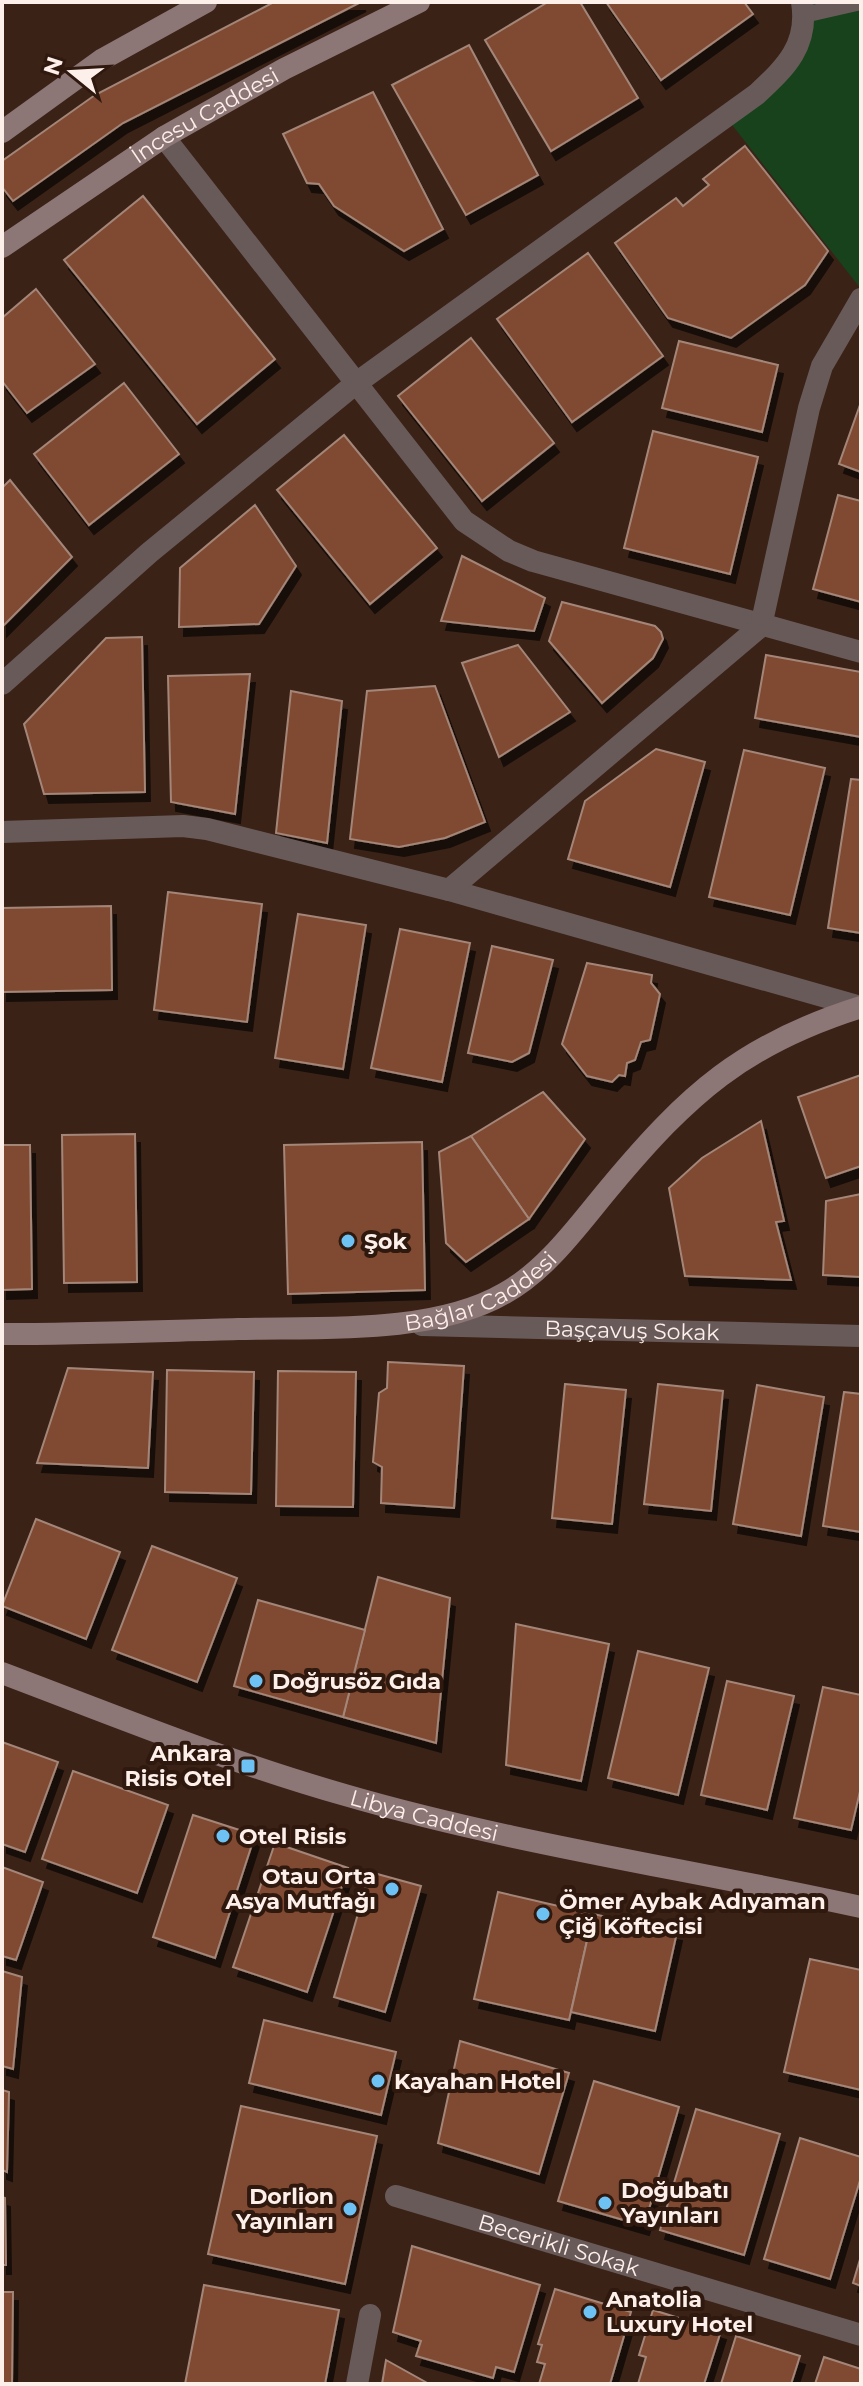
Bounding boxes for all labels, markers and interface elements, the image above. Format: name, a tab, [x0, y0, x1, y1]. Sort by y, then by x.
north arrow	[32, 32, 112, 112]
text: N	[38, 53, 69, 79]
street label: İncesu Caddesi	[126, 61, 283, 169]
place label: Şok	[364, 1228, 407, 1255]
marker: Şok	[339, 1232, 357, 1250]
street label: Bağlar Caddesi	[403, 1246, 562, 1336]
street label: Başçavuş Sokak	[544, 1315, 721, 1346]
place label: Doğrusöz Gıda	[272, 1668, 441, 1695]
marker: Doğrusöz Gıda	[247, 1672, 265, 1690]
place label: Ankara Risis Otel	[125, 1740, 232, 1792]
marker: Ankara Risis Otel	[239, 1757, 257, 1775]
street label: Libya Caddesi	[347, 1784, 501, 1847]
place label: Otel Risis	[239, 1823, 347, 1850]
marker: Otel Risis	[214, 1827, 232, 1845]
place label: Otau Orta Asya Mutfağı	[224, 1863, 376, 1915]
marker: Otau Orta Asya Mutfağı	[383, 1880, 401, 1898]
place label: Ömer Aybak Adıyaman Çiğ Köftecisi	[559, 1888, 826, 1940]
marker: Ömer Aybak Adıyaman Çiğ Köftecisi	[534, 1905, 552, 1923]
place label: Kayahan Hotel	[394, 2068, 562, 2095]
marker: Kayahan Hotel	[369, 2072, 387, 2090]
place label: Doğubatı Yayınları	[620, 2177, 729, 2229]
place label: Dorlion Yayınları	[235, 2183, 334, 2235]
marker: Doğubatı Yayınları	[596, 2194, 614, 2212]
marker: Dorlion Yayınları	[341, 2200, 359, 2218]
street label: Becerikli Sokak	[475, 2208, 644, 2282]
place label: Anatolia Luxury Hotel	[605, 2286, 753, 2338]
marker: Anatolia Luxury Hotel	[581, 2303, 599, 2321]

